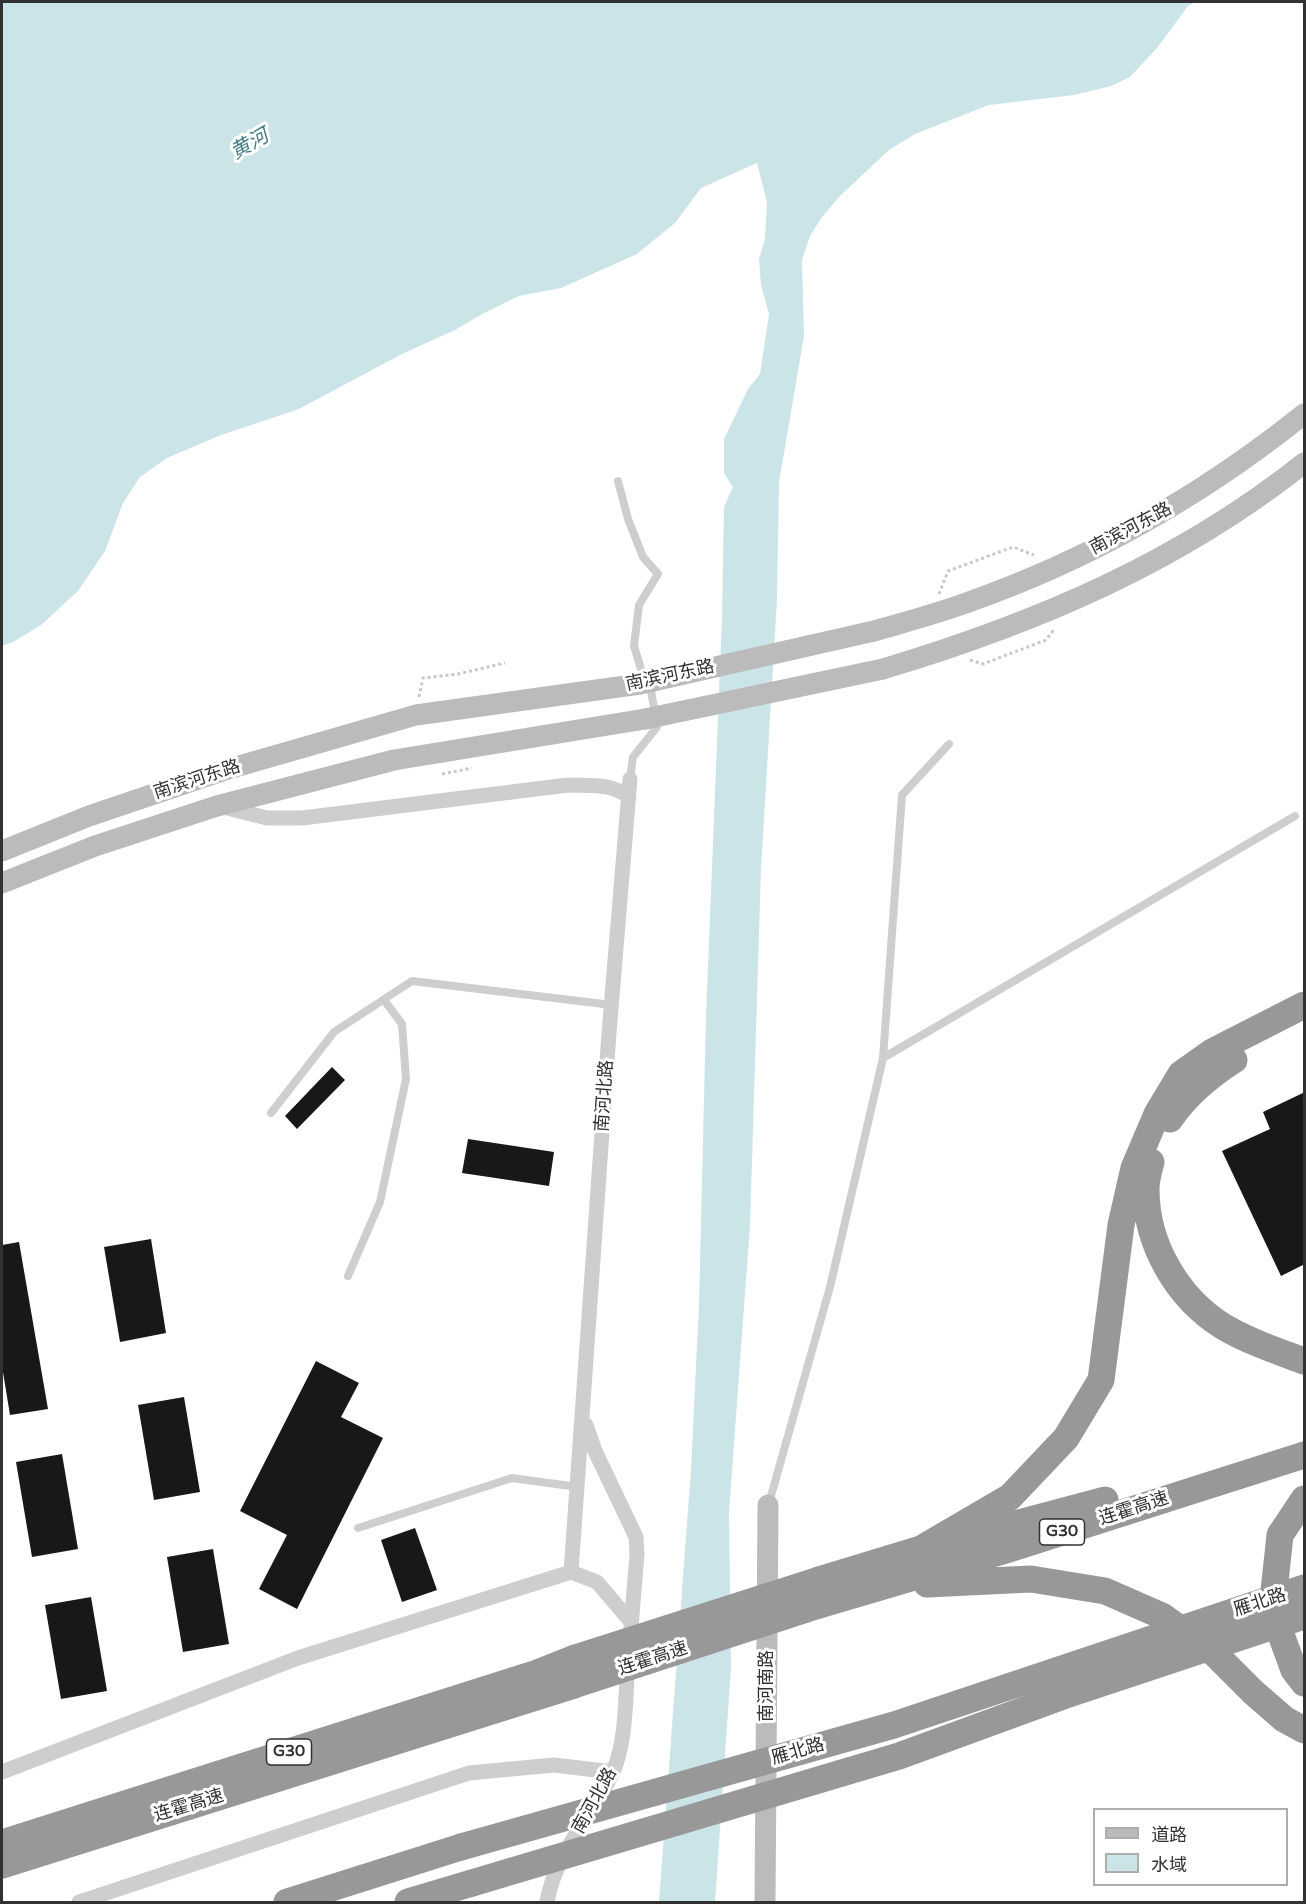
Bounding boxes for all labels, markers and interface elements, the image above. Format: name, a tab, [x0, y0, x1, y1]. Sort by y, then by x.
water label: 黄河	[227, 125, 273, 165]
street label: 南滨河东路	[1086, 498, 1176, 560]
street label: 南滨河东路	[624, 656, 716, 696]
street label: 南滨河东路	[151, 756, 243, 804]
street label: 南河北路	[592, 1059, 618, 1133]
street label: 连霍高速	[1096, 1488, 1172, 1530]
road number: G30	[1040, 1519, 1084, 1545]
street label: 雁北路	[1231, 1584, 1289, 1622]
street label: 连霍高速	[615, 1638, 691, 1680]
street label: 南河南路	[756, 1650, 778, 1722]
street label: 雁北路	[769, 1734, 827, 1770]
road number: G30	[266, 1739, 312, 1765]
street label: 南河北路	[568, 1764, 622, 1838]
street label: 连霍高速	[151, 1785, 227, 1827]
legend	[1093, 1808, 1288, 1886]
text: 道路	[1151, 1824, 1187, 1846]
text: 水域	[1151, 1854, 1187, 1876]

